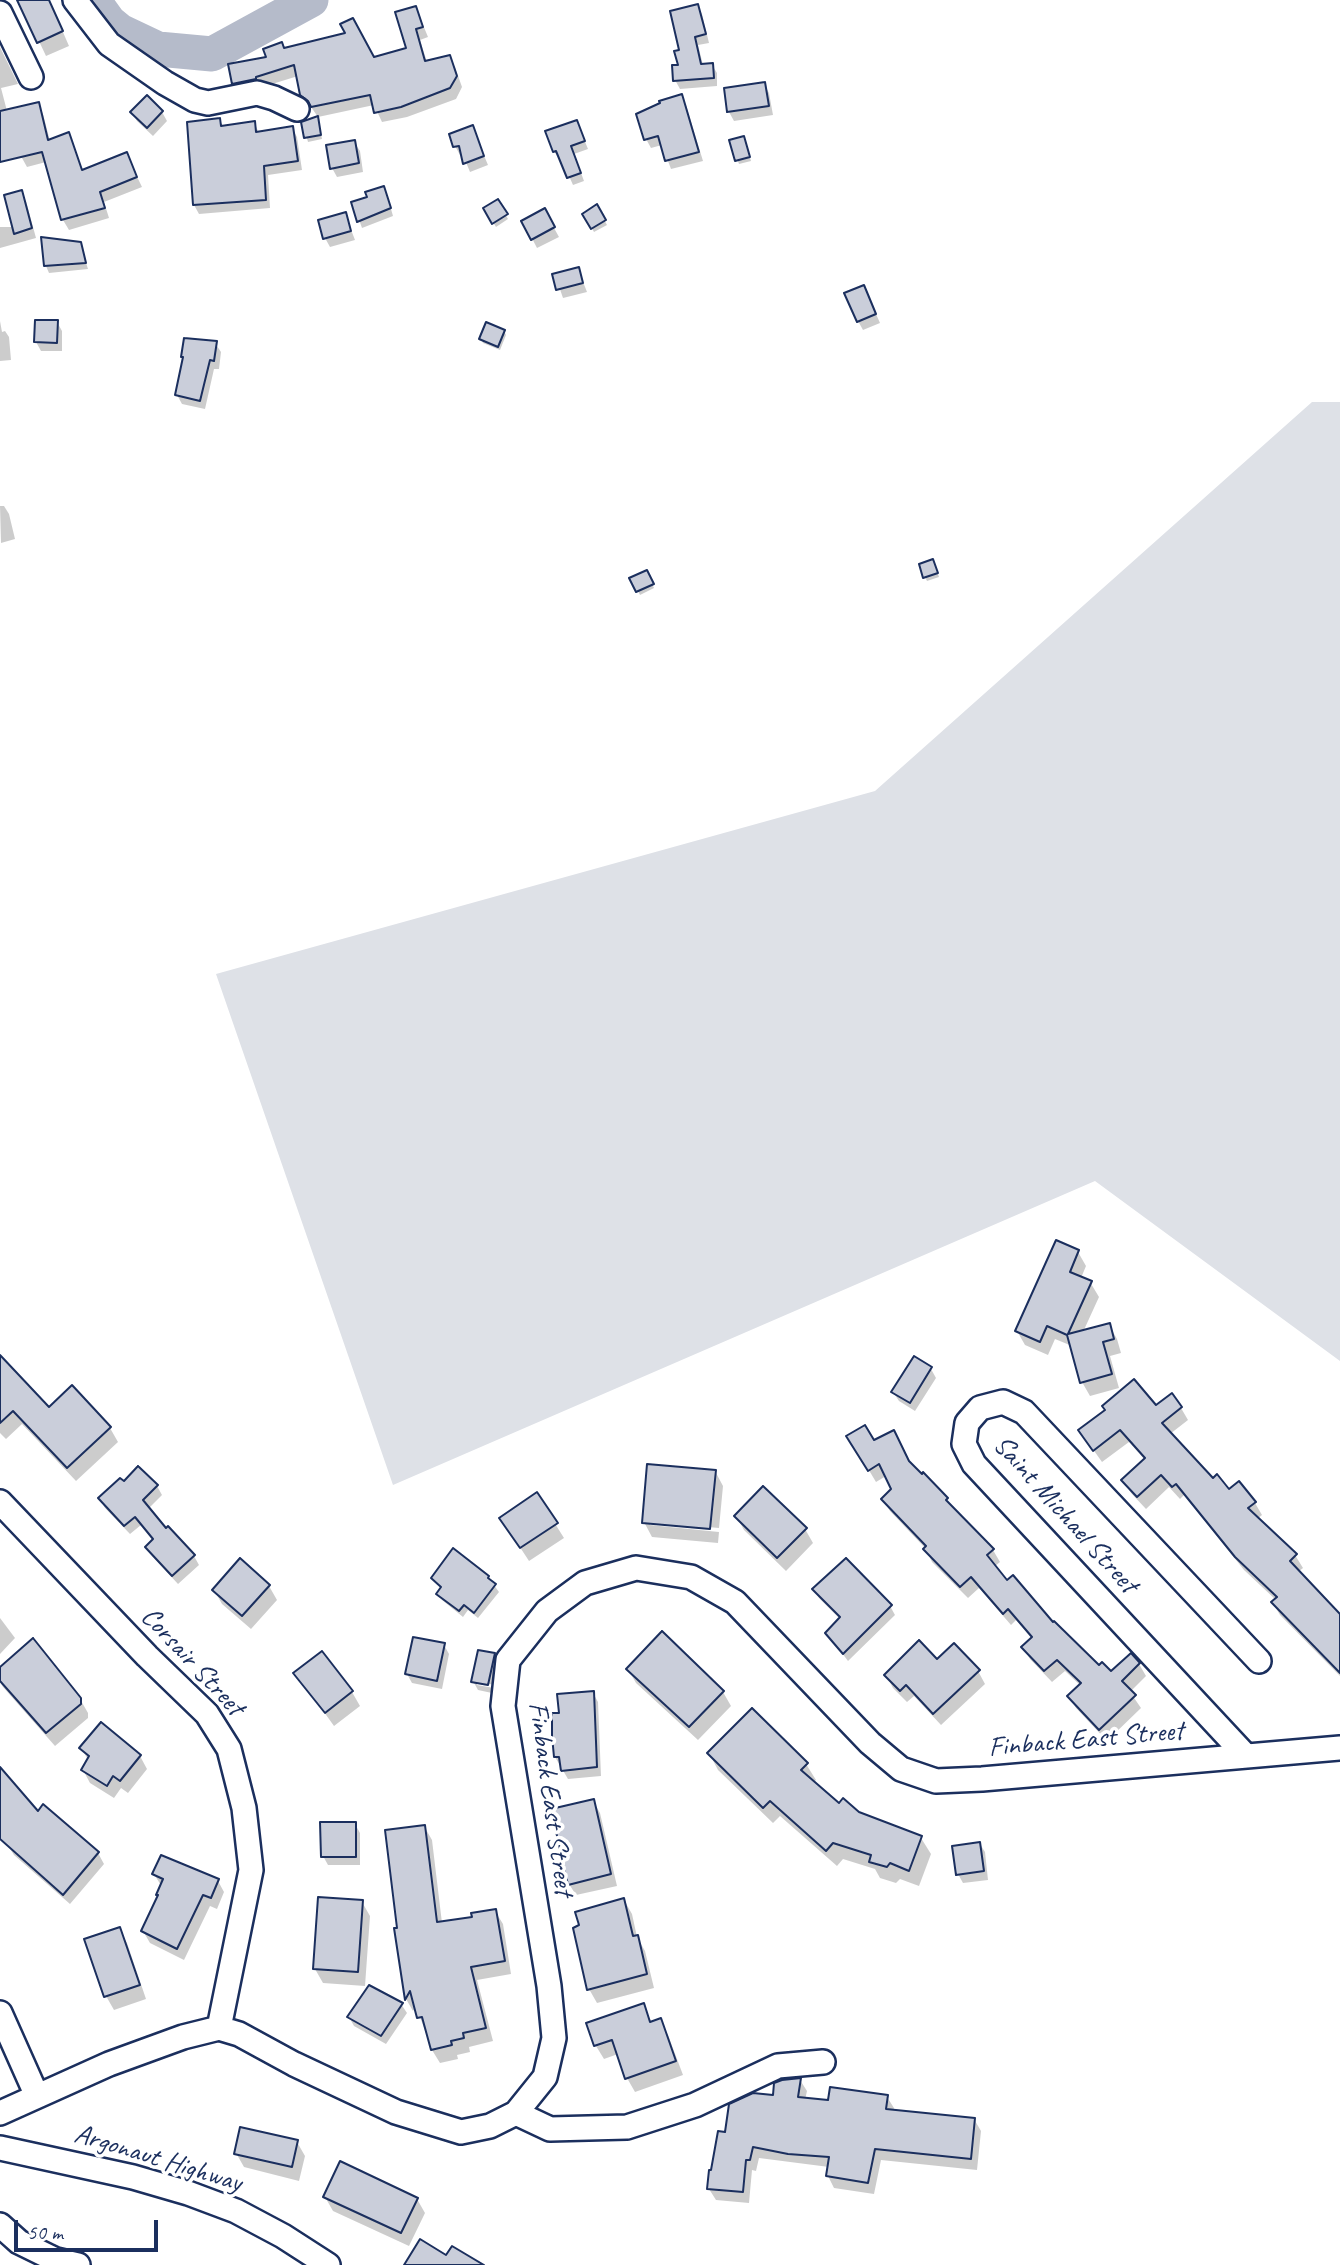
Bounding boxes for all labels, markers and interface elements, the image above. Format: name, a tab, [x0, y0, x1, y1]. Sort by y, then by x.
street label: Saint Michael Street	[985, 1429, 1145, 1601]
street label: Corsair Street	[133, 1600, 251, 1724]
street label: Finback East Street	[520, 1700, 580, 1898]
street label: Finback East Street	[987, 1715, 1185, 1765]
street label: Argonaut Highway	[70, 2118, 246, 2200]
scale bar	[18, 2206, 161, 2250]
text: 50 m	[27, 2219, 63, 2245]

